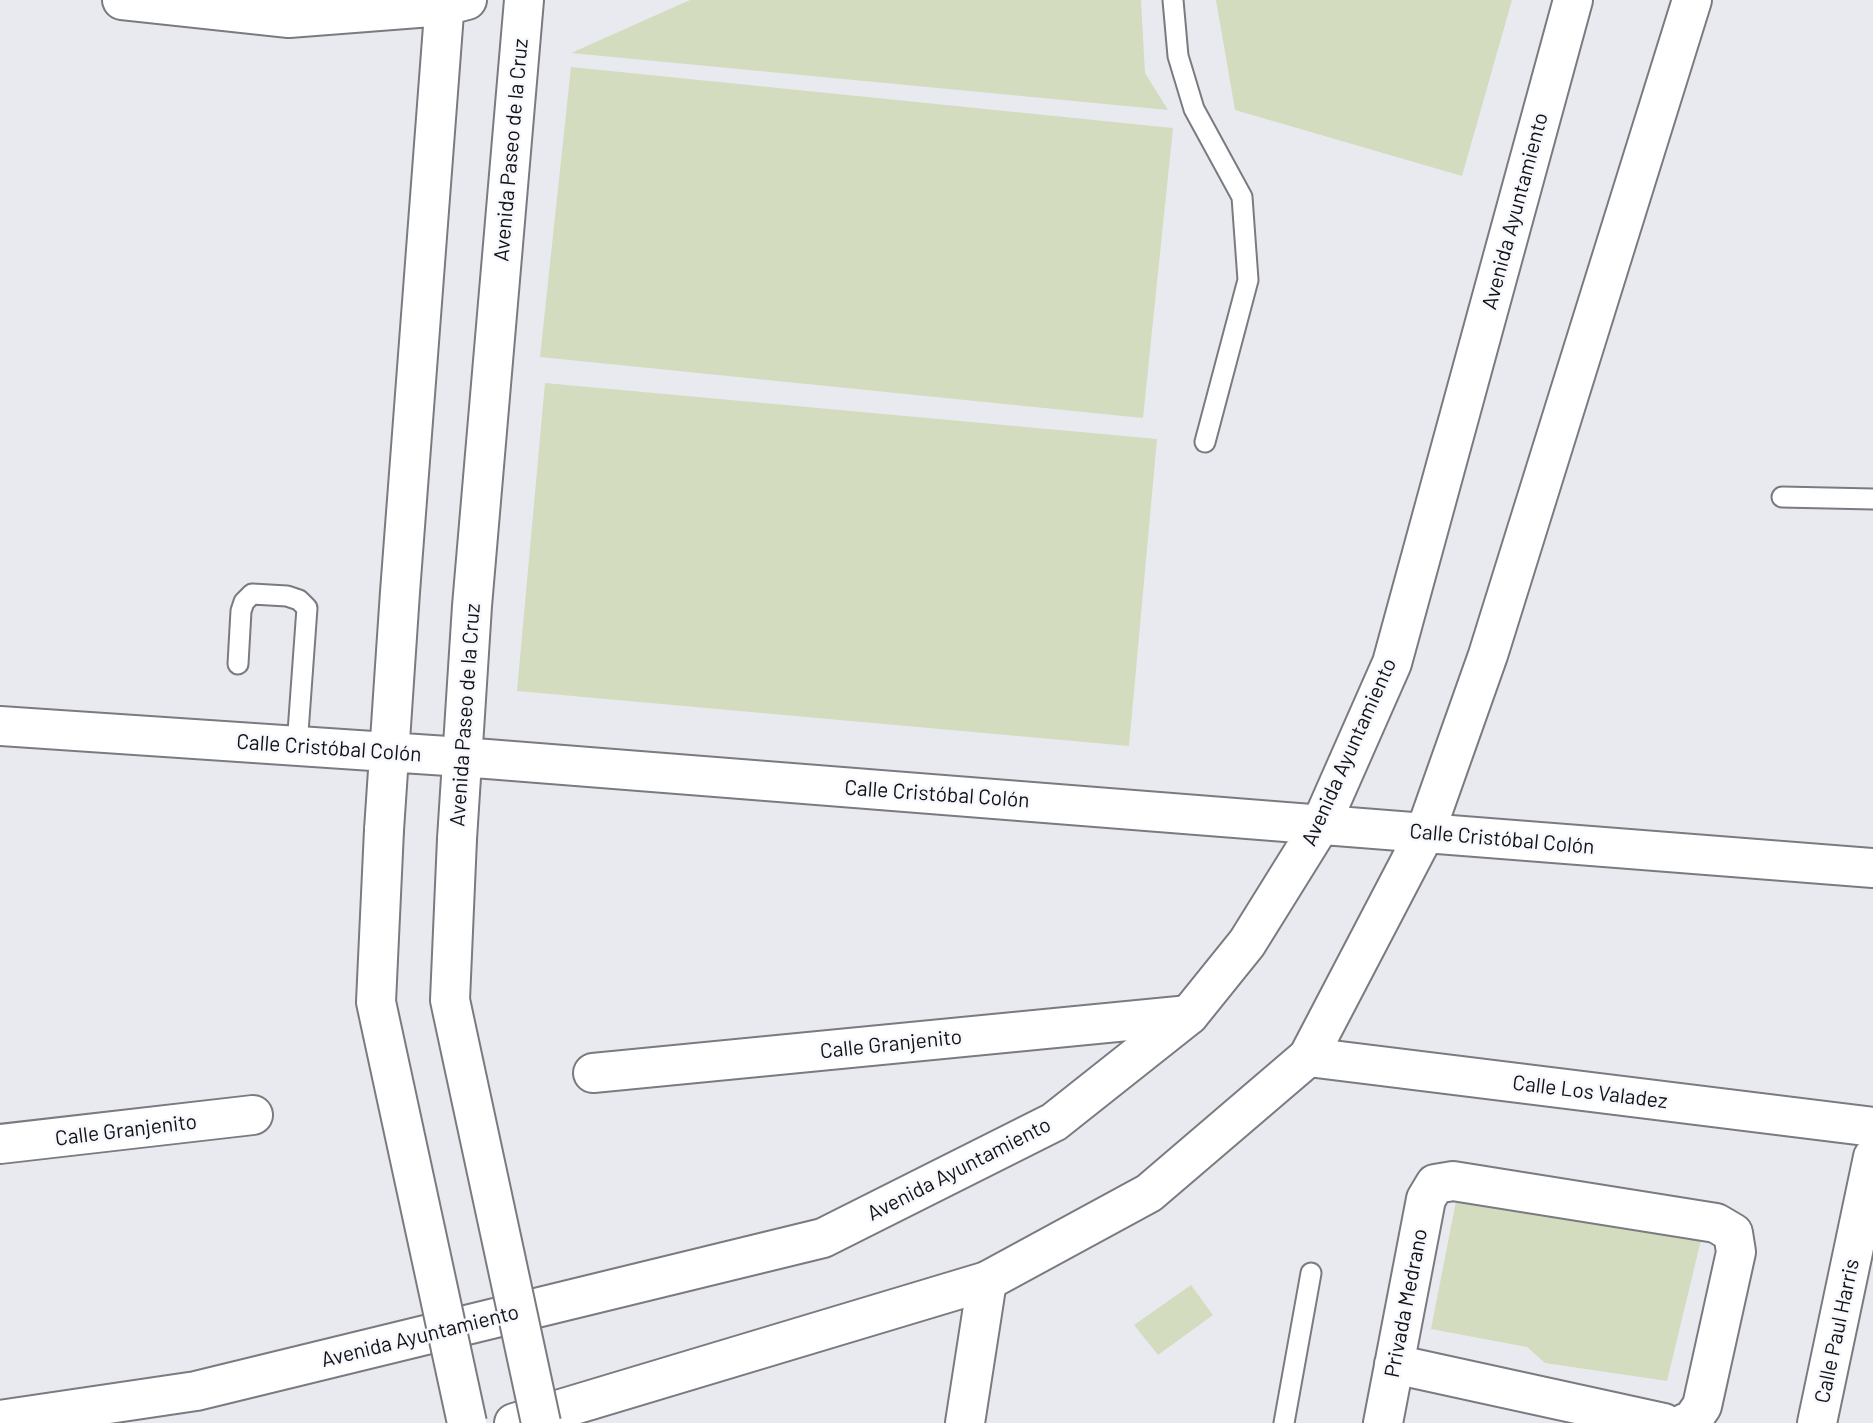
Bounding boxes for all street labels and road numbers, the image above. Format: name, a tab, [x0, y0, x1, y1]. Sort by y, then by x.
street label: Avenida Paseo de la Cruz	[489, 37, 533, 263]
street label: Avenida Ayuntamiento	[1477, 110, 1553, 312]
street label: Avenida Paseo de la Cruz	[445, 603, 485, 827]
street label: Avenida Ayuntamiento	[1296, 654, 1402, 850]
street label: Calle Cristóbal Colón	[236, 729, 422, 767]
street label: Calle Cristóbal Colón	[844, 775, 1030, 813]
street label: Calle Cristóbal Colón	[1408, 818, 1596, 860]
street label: Calle Granjenito	[819, 1024, 963, 1064]
street label: Calle Los Valadez	[1511, 1070, 1669, 1114]
street label: Calle Granjenito	[54, 1109, 198, 1151]
street label: Avenida Ayuntamiento	[863, 1112, 1055, 1226]
street label: Privada Medrano	[1379, 1227, 1433, 1379]
street label: Calle Paul Harris	[1809, 1256, 1865, 1406]
street label: Avenida Ayuntamiento	[319, 1299, 521, 1373]

